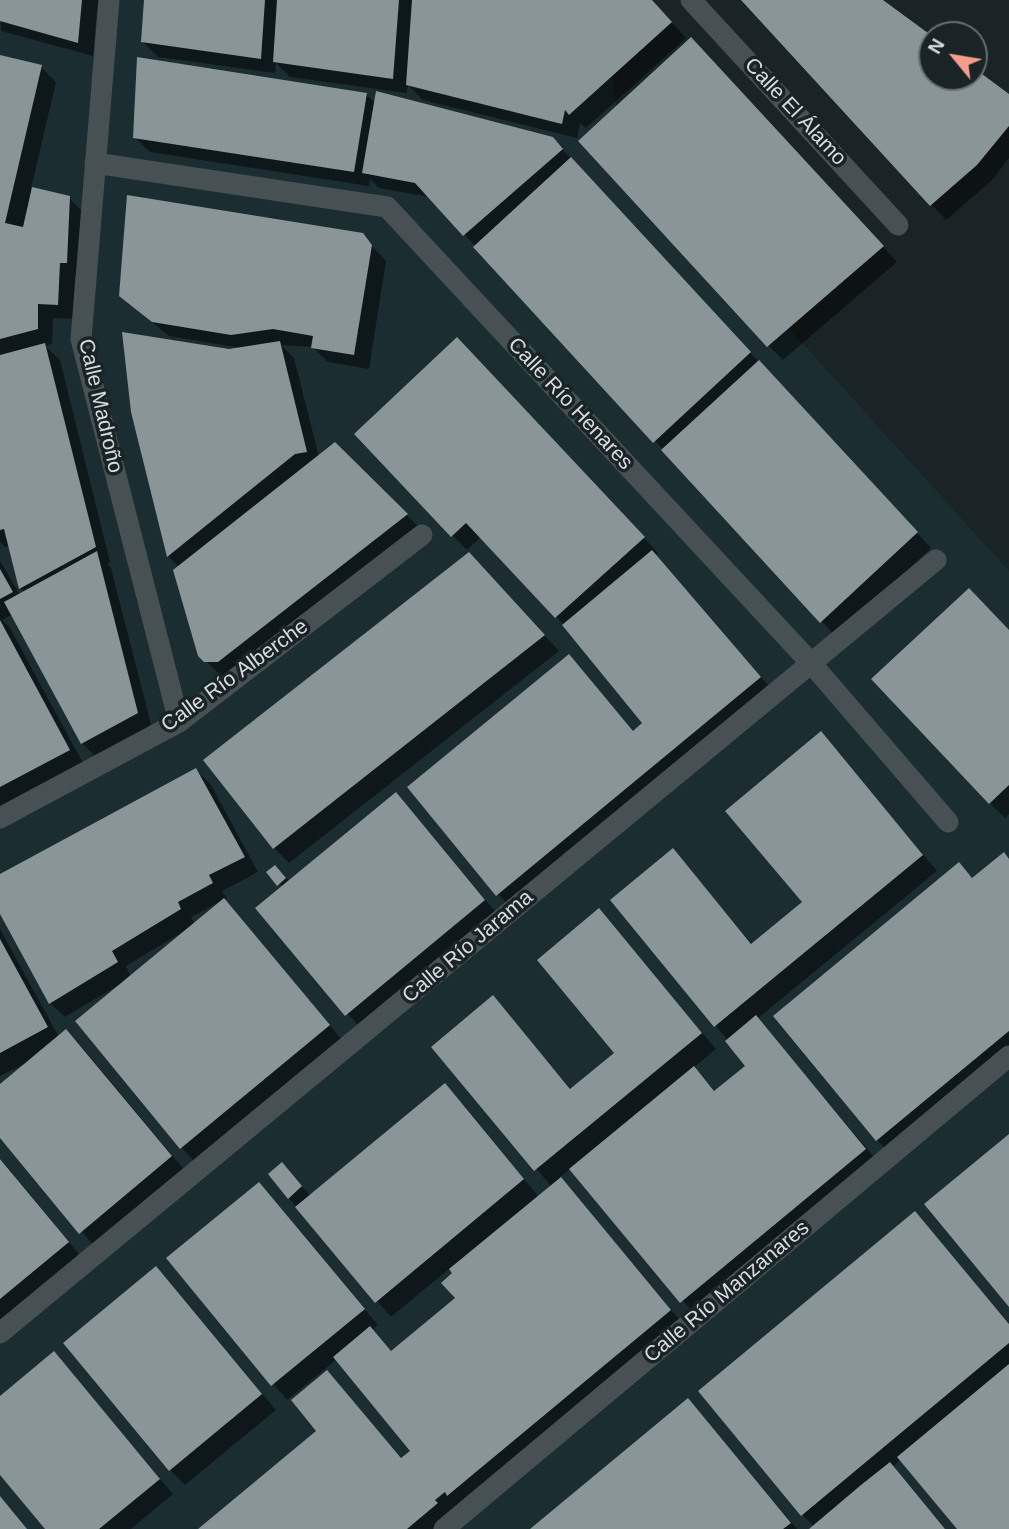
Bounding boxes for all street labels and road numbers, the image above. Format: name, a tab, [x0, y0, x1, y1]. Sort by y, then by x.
street label: Calle El Álamo	[739, 53, 851, 171]
street label: Calle Río Henares	[502, 333, 638, 475]
street label: Calle Madroño	[72, 337, 128, 475]
street label: Calle Río Alberche	[157, 614, 313, 738]
street label: Calle Río Jarama	[398, 885, 538, 1009]
street label: Calle Río Manzanares	[639, 1216, 815, 1368]

